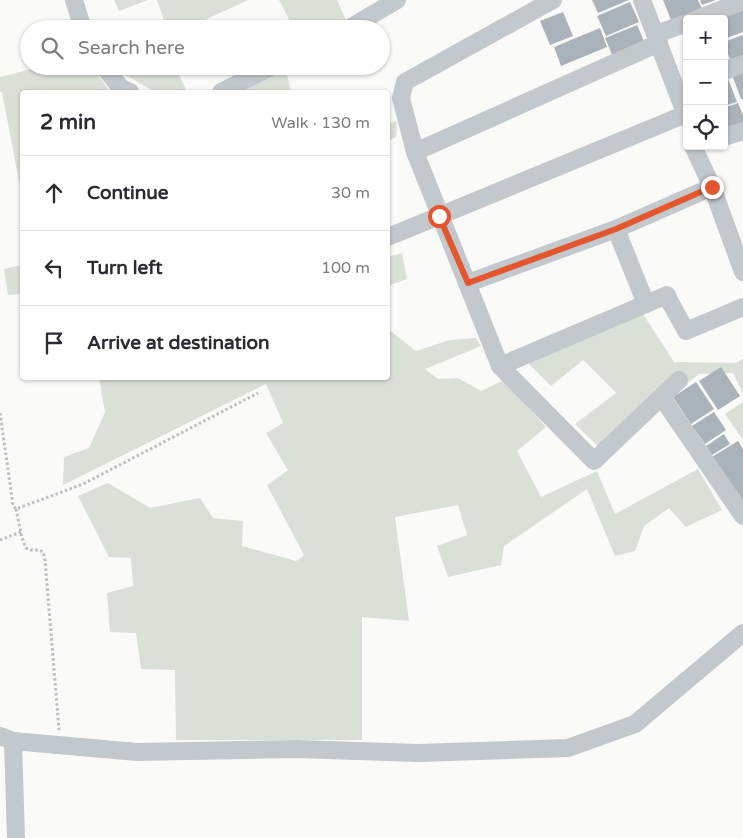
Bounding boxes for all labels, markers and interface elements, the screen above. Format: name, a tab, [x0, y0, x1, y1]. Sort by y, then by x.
map controls	[683, 15, 728, 150]
button: +	[683, 15, 728, 60]
search box	[20, 20, 390, 75]
icon: search	[38, 34, 66, 62]
text: Search here	[78, 37, 185, 59]
button: −	[683, 60, 728, 105]
button: locate	[683, 105, 728, 150]
text: 2 min	[40, 110, 96, 135]
text: Walk · 130 m	[271, 113, 370, 133]
route end	[701, 176, 724, 199]
icon: ahead	[40, 179, 68, 207]
text: Continue	[87, 182, 169, 204]
text: 30 m	[331, 183, 370, 203]
route start	[428, 205, 451, 228]
icon: left	[40, 254, 68, 282]
text: Turn left	[87, 257, 163, 279]
text: 100 m	[321, 258, 370, 278]
icon: arrive	[40, 329, 68, 357]
text: Arrive at destination	[87, 332, 270, 354]

